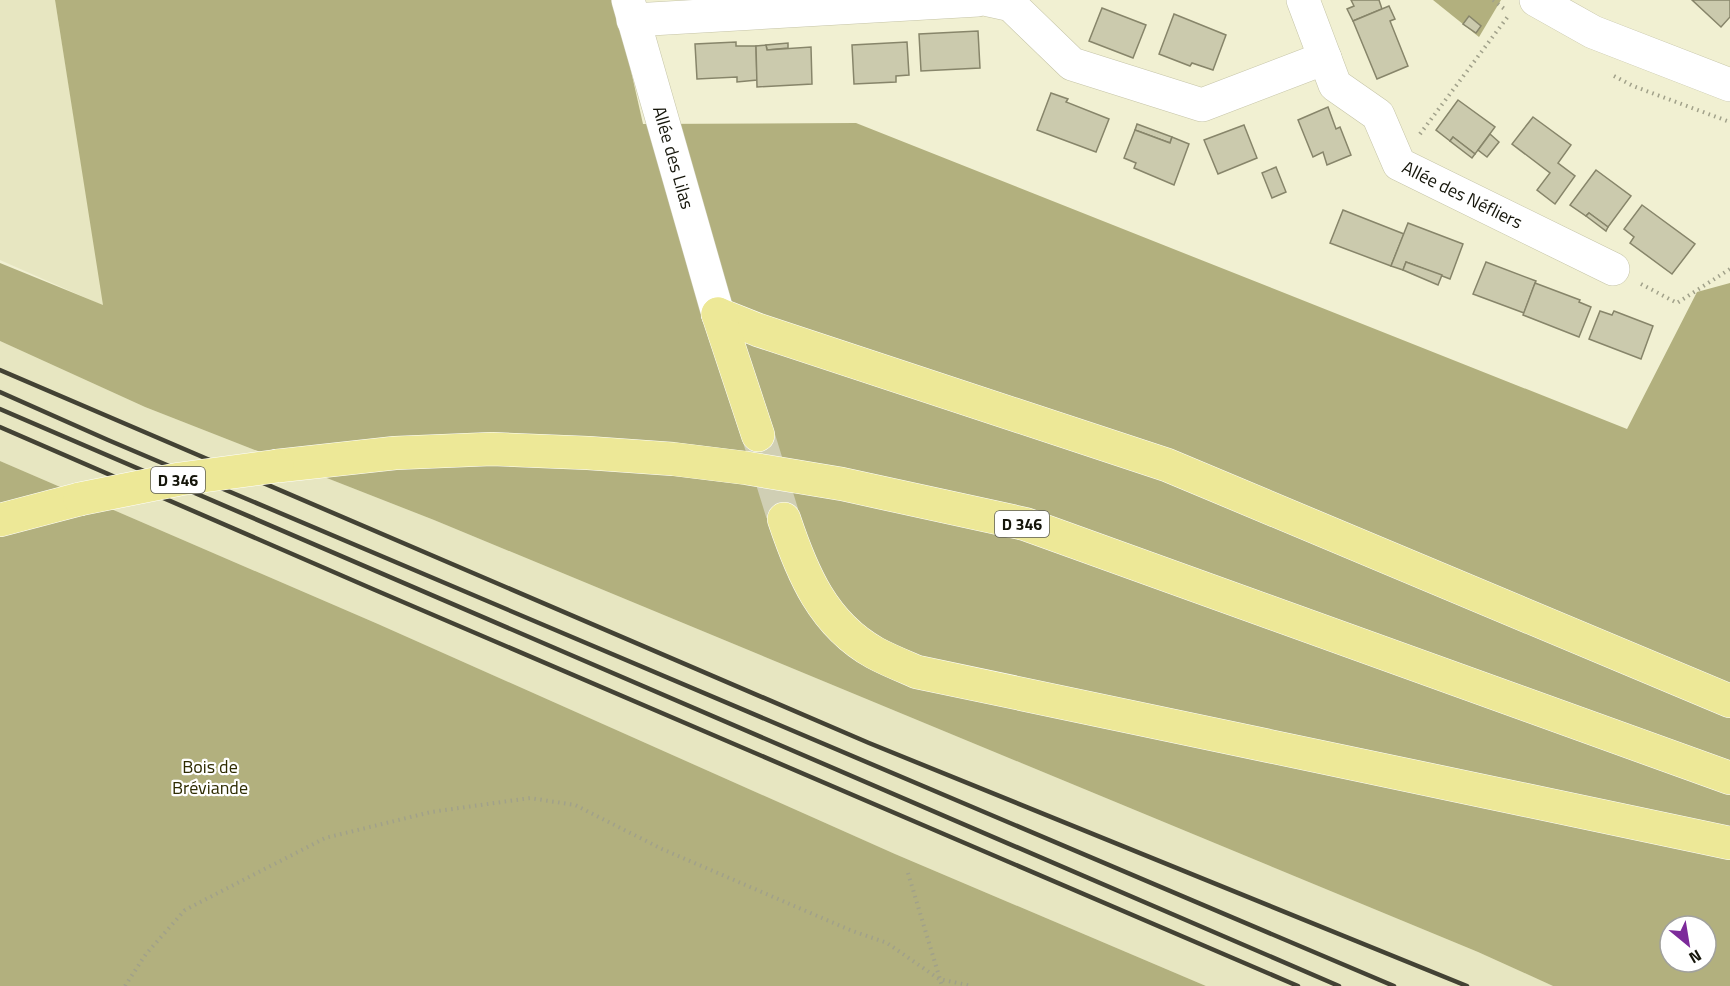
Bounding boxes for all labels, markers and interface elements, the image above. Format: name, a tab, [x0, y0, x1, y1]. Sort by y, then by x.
street label: Allée des Lilas	[646, 103, 701, 212]
street label: Allée des Néfliers	[1398, 154, 1527, 236]
road number: D 346	[151, 467, 205, 493]
road number: D 346	[995, 511, 1049, 537]
park label: Bois de Bréviande	[172, 753, 248, 801]
north arrow	[1658, 914, 1718, 974]
text: N	[1685, 944, 1706, 970]

